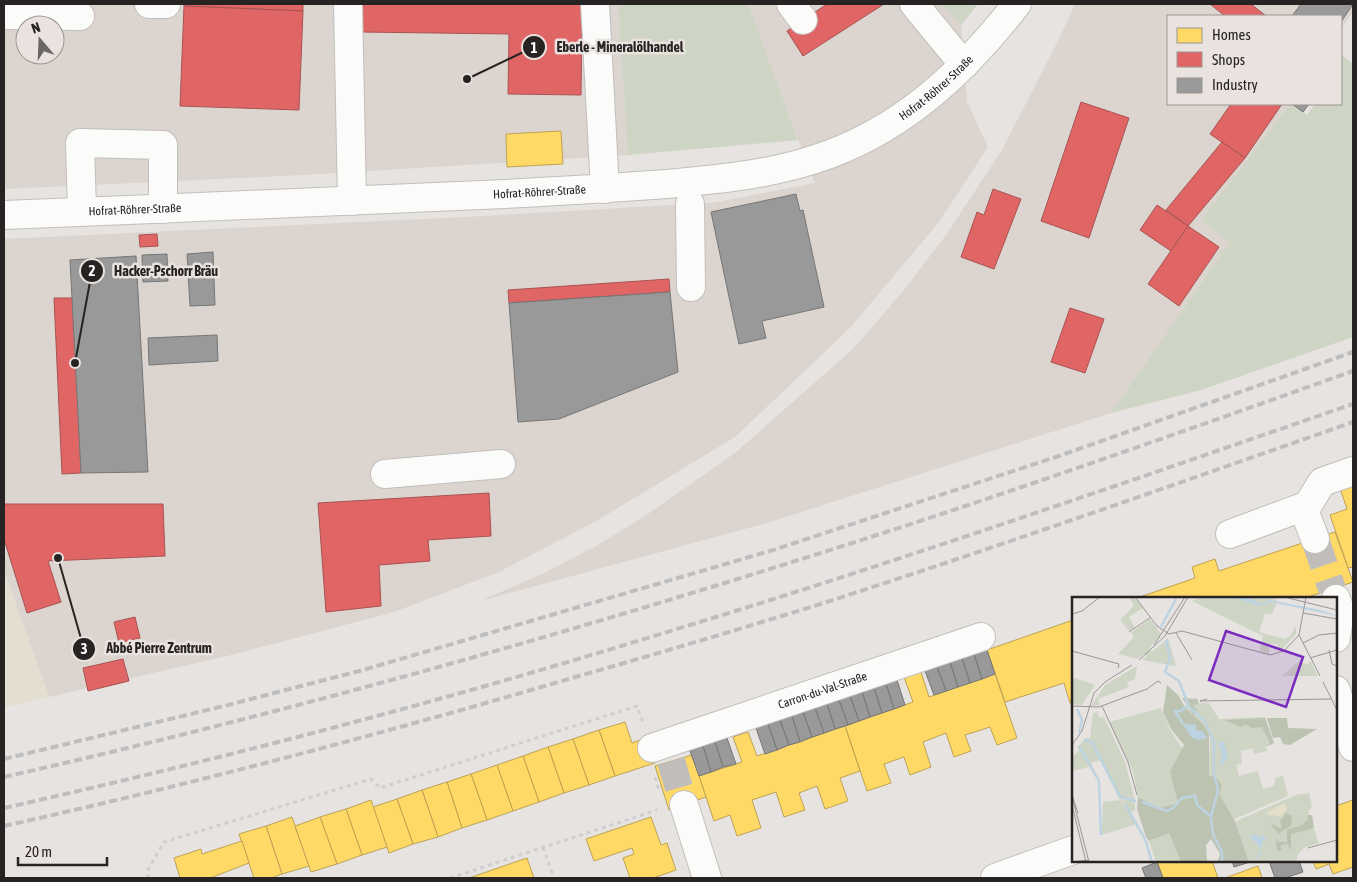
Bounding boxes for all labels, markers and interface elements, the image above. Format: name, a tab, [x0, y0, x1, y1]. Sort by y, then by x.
north arrow	[15, 15, 65, 65]
legend	[1167, 15, 1342, 105]
text: N	[29, 19, 42, 37]
text: Homes	[1212, 26, 1251, 43]
callout: Eberle - Mineralölhandel	[521, 33, 693, 62]
text: 1	[530, 39, 538, 56]
text: Eberle - Mineralölhandel	[556, 39, 684, 55]
text: Shops	[1212, 51, 1245, 68]
street label: Hofrat-Röhrer-Straße	[897, 52, 976, 123]
text: Industry	[1212, 76, 1258, 93]
street label: Hofrat-Röhrer-Straße	[493, 182, 586, 202]
street label: Hofrat-Röhrer-Straße	[88, 201, 182, 219]
callout: Hacker-Pschorr Bräu	[79, 256, 228, 285]
text: 2	[88, 262, 96, 279]
text: Hacker-Pschorr Bräu	[114, 263, 218, 279]
inset map	[1072, 597, 1337, 862]
callout: Abbé Pierre Zentrum	[72, 634, 222, 663]
text: 3	[80, 640, 88, 657]
text: Abbé Pierre Zentrum	[105, 640, 212, 656]
street label: Carron-du-Val-Straße	[776, 669, 869, 712]
scale bar	[18, 834, 106, 866]
text: 20 m	[25, 843, 52, 860]

